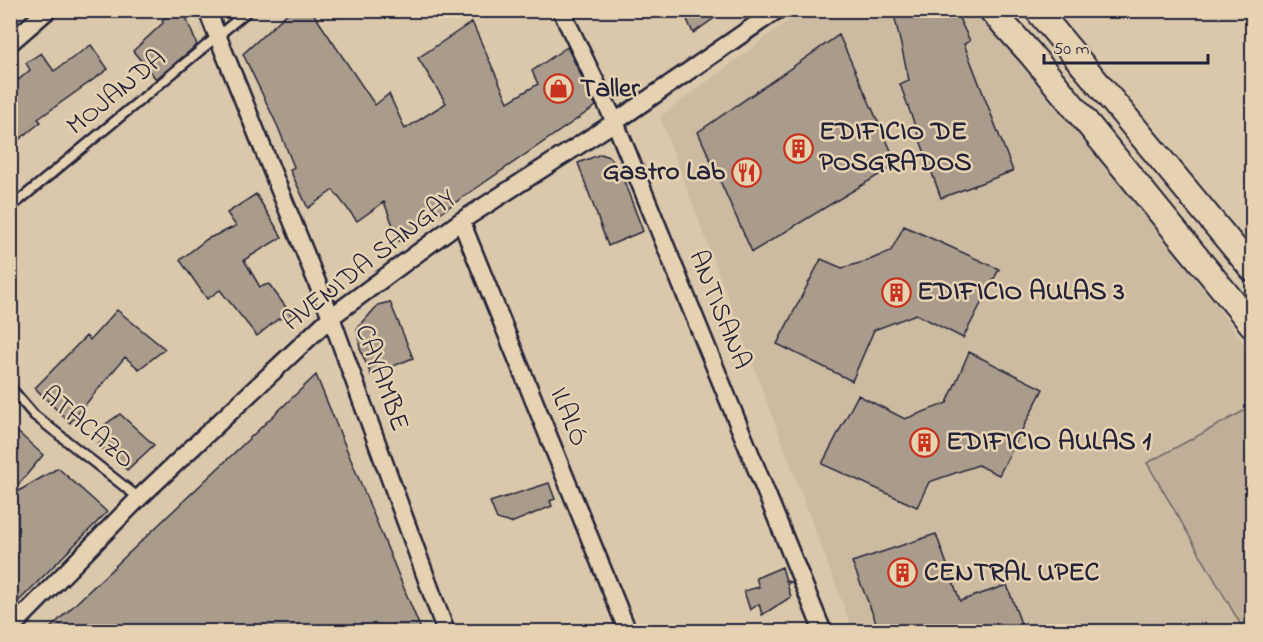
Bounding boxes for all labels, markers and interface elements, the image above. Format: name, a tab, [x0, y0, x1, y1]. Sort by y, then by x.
scale bar	[1044, 27, 1208, 65]
text: 50 m	[1053, 37, 1090, 63]
street label: MOJANDA	[59, 41, 175, 145]
place label: Taller	[580, 70, 640, 109]
shop icon: Taller	[543, 73, 575, 105]
place label: EDIFICIO DE POSGRADOS	[819, 113, 971, 183]
building icon: EDIFICIO DE POSGRADOS	[782, 132, 814, 164]
place label: Gastro Lab	[603, 153, 726, 192]
restaurant icon: Gastro Lab	[730, 156, 762, 188]
street label: AVENIDA SANGAY	[275, 180, 466, 342]
street label: ANTISANA	[677, 245, 761, 375]
place label: EDIFICIO AULAS 3	[917, 273, 1125, 312]
building icon: EDIFICIO AULAS 3	[880, 276, 912, 308]
street label: CAYAMBE	[344, 319, 418, 437]
street label: ATACAZO	[31, 377, 143, 479]
street label: ILALÓ	[539, 382, 597, 452]
place label: EDIFICIO AULAS 1	[946, 423, 1151, 462]
building icon: EDIFICIO AULAS 1	[909, 426, 941, 458]
place label: CENTRAL UPEC	[924, 554, 1100, 593]
building icon: CENTRAL UPEC	[887, 557, 919, 589]

